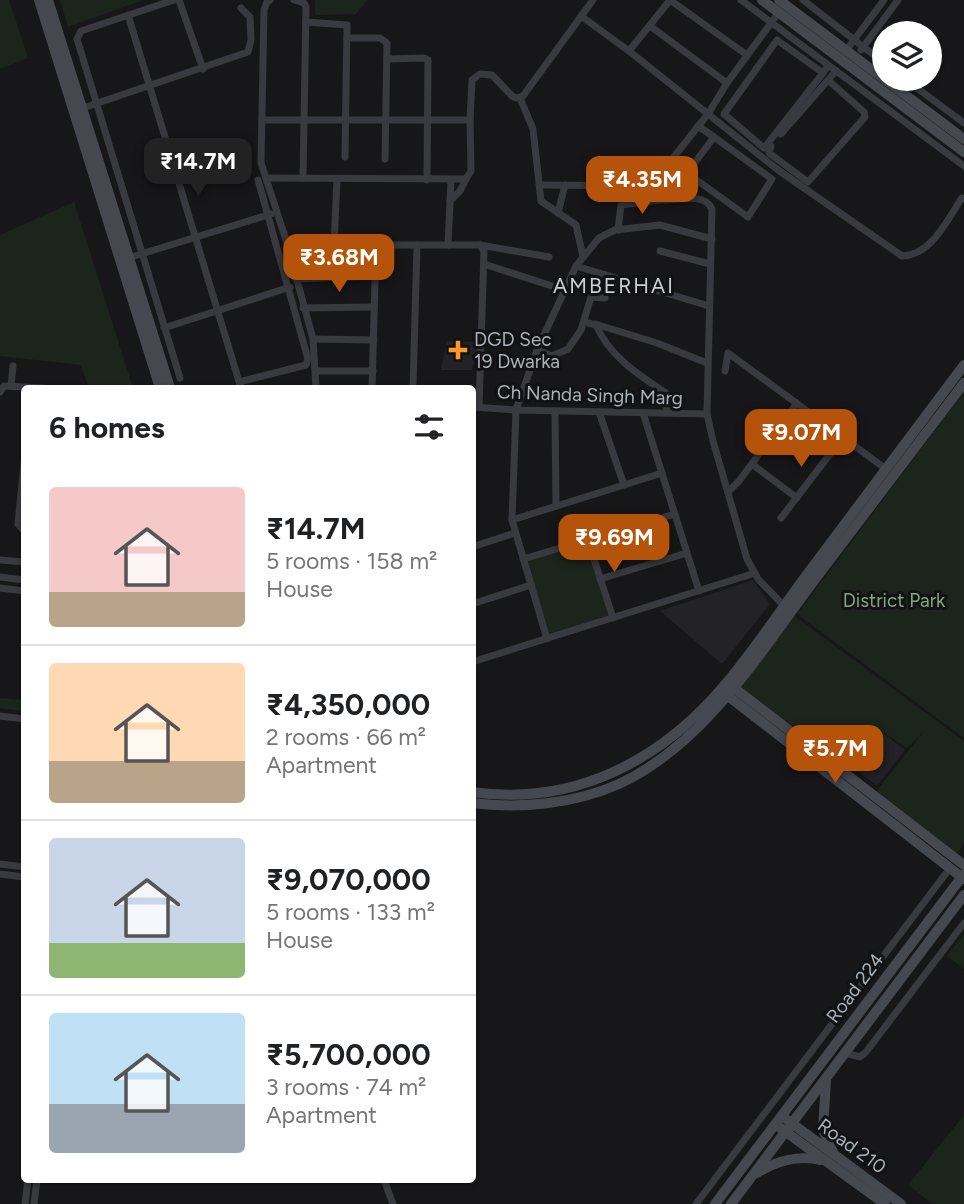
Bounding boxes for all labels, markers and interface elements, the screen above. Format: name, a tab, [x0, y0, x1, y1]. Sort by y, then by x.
map controls	[872, 21, 942, 91]
button: layers	[872, 21, 942, 91]
pin: ₹14.7M	[141, 138, 255, 198]
text: ₹14.7M	[160, 147, 236, 175]
pin: ₹4.35M	[585, 156, 699, 216]
text: ₹4.35M	[602, 165, 682, 193]
pin: ₹3.68M	[282, 234, 396, 294]
text: ₹3.68M	[299, 243, 379, 271]
district label: AMBERHAI	[553, 273, 675, 298]
place label: DGD Sec 19 Dwarka	[474, 328, 560, 373]
marker: DGD Sec 19 Dwarka	[448, 340, 468, 360]
street label: Ch Nanda Singh Marg	[497, 380, 683, 410]
icon: filters	[410, 408, 448, 446]
text: 6 homes	[49, 409, 165, 446]
pin: ₹9.07M	[744, 410, 858, 469]
text: ₹9.07M	[761, 418, 841, 446]
text: ₹14.7M	[266, 510, 365, 547]
pin: ₹9.69M	[557, 514, 671, 574]
icon: home	[105, 515, 189, 599]
text: ₹9.69M	[574, 523, 654, 551]
text: 5 rooms · 158 m²	[266, 547, 437, 575]
text: House	[266, 575, 333, 603]
park label: District Park	[843, 589, 946, 612]
text: ₹4,350,000	[266, 686, 430, 723]
icon: home	[105, 691, 189, 775]
text: 2 rooms · 66 m²	[266, 723, 426, 751]
pin: ₹5.7M	[786, 726, 884, 785]
text: ₹5.7M	[802, 734, 868, 762]
text: Apartment	[266, 751, 377, 779]
text: ₹9,070,000	[266, 861, 431, 898]
icon: home	[105, 866, 189, 950]
text: 5 rooms · 133 m²	[266, 898, 435, 926]
text: House	[266, 926, 333, 954]
street label: Road 224	[821, 948, 889, 1027]
text: ₹5,700,000	[266, 1036, 431, 1073]
icon: home	[105, 1041, 189, 1125]
text: 3 rooms · 74 m²	[266, 1073, 426, 1101]
text: Apartment	[266, 1101, 377, 1129]
street label: Road 210	[813, 1113, 891, 1179]

